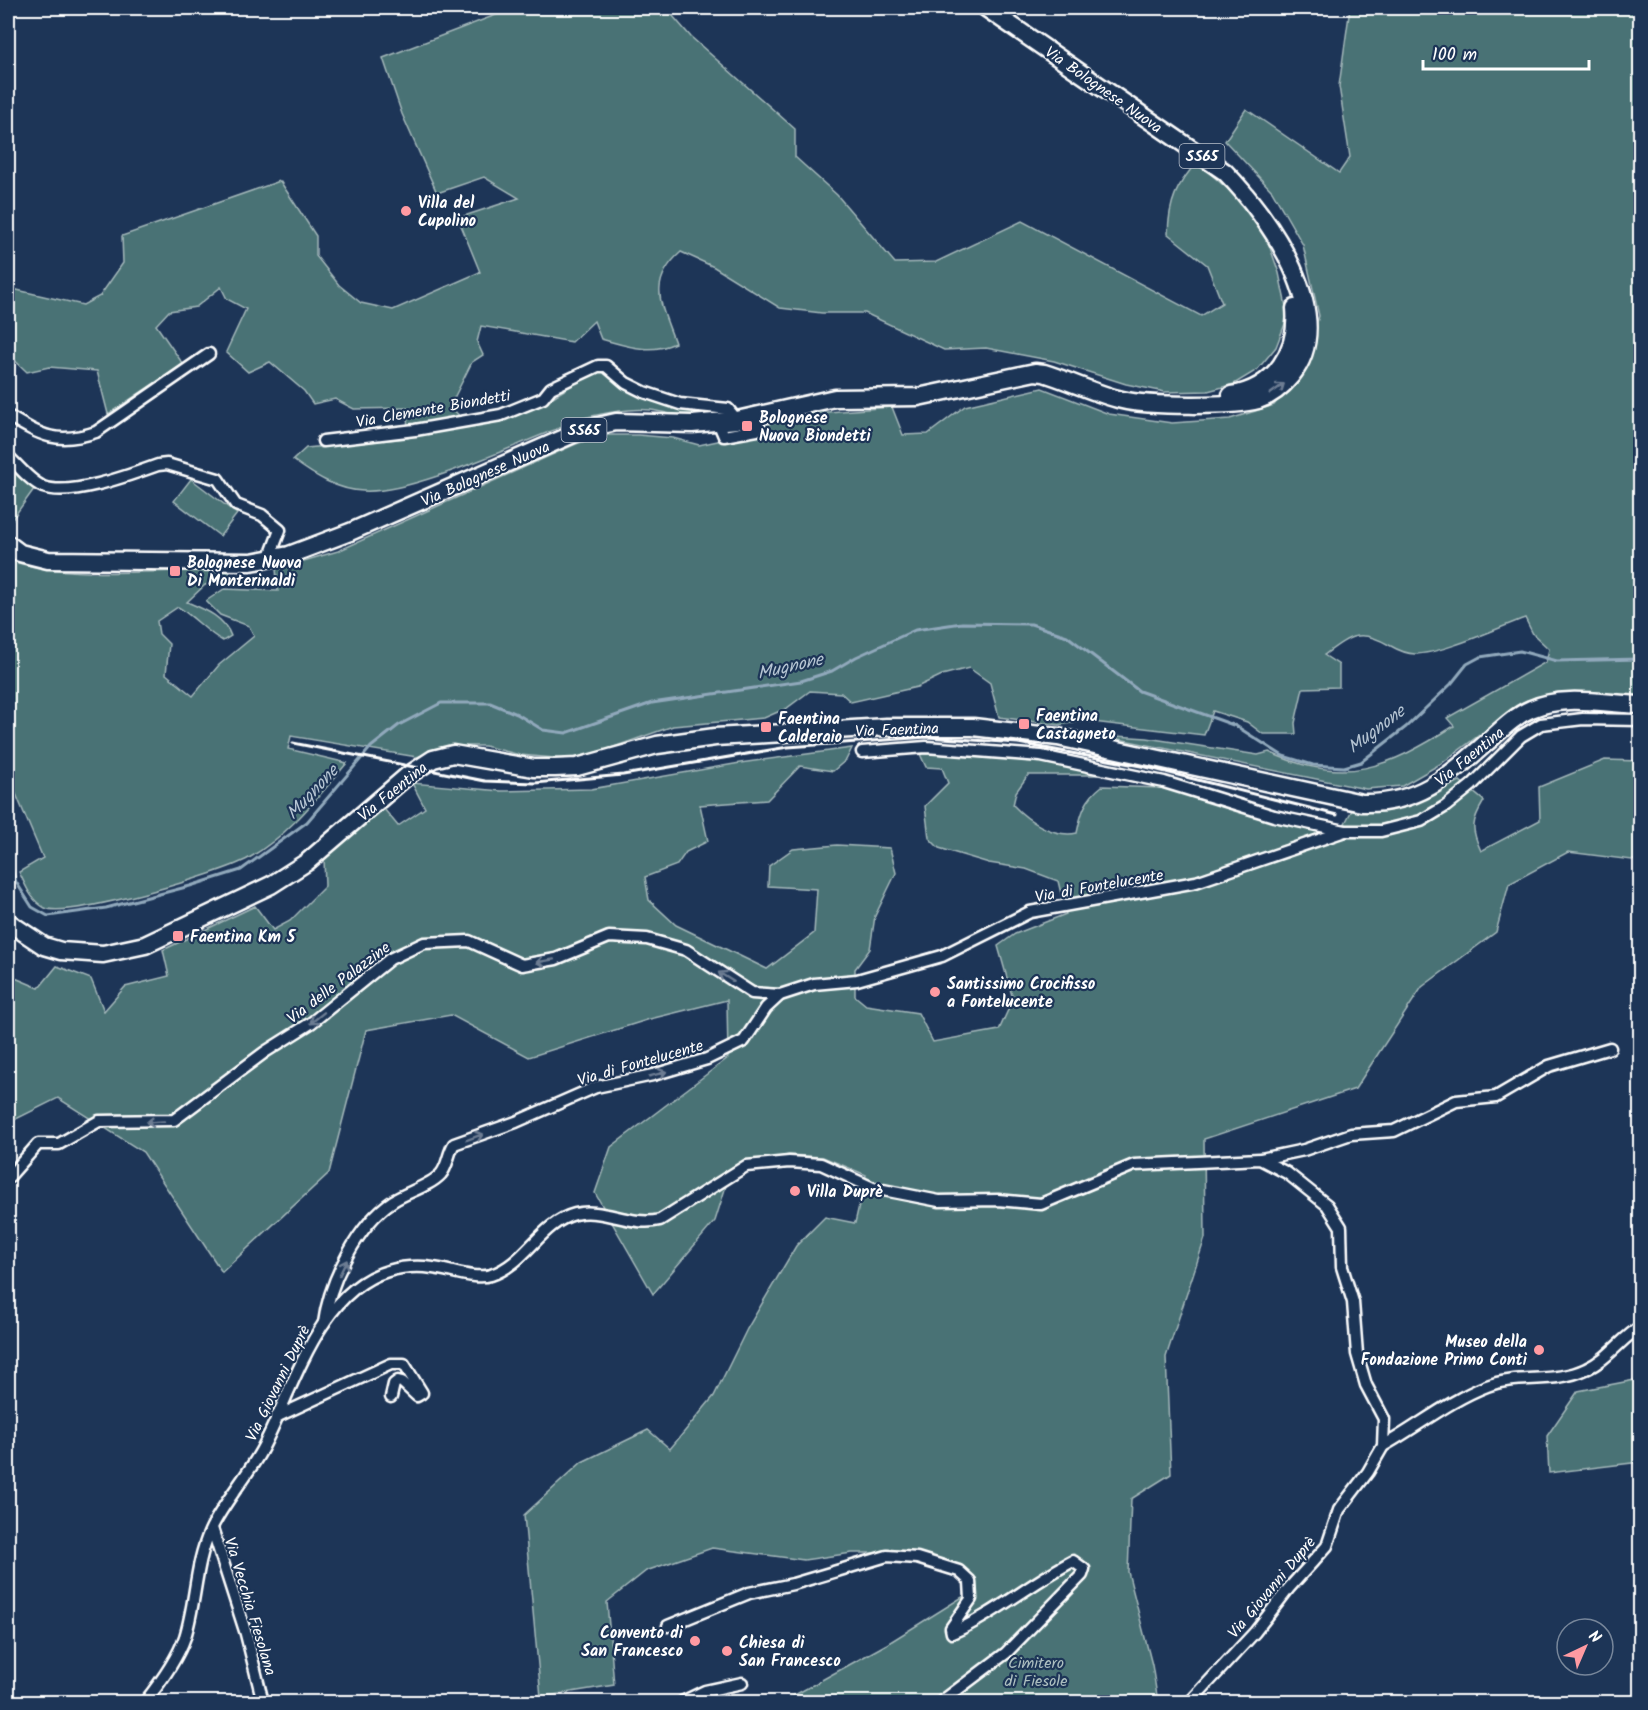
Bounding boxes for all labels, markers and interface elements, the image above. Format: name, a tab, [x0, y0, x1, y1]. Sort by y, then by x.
scale bar	[1423, 33, 1590, 71]
street label: Via Bolognese Nuova	[1039, 40, 1167, 140]
text: 100 m	[1432, 41, 1477, 70]
road number: SS65	[1180, 144, 1224, 168]
place label: Villa del Cupolino	[418, 191, 476, 234]
marker: Villa del Cupolino	[399, 204, 413, 218]
street label: Via Clemente Biondetti	[354, 383, 514, 435]
one-way arrow	[1268, 383, 1284, 395]
place label: Bolognese Nuova Biondetti	[759, 406, 871, 449]
road number: SS65	[562, 418, 606, 442]
marker: Bolognese Nuova Biondetti	[740, 419, 754, 433]
street label: Via Bolognese Nuova	[417, 435, 554, 514]
place label: Bolognese Nuova Di Monterinaldi	[187, 551, 302, 594]
marker: Bolognese Nuova Di Monterinaldi	[168, 564, 182, 578]
water label: Mugnone	[755, 645, 828, 689]
water label: Mugnone	[1341, 697, 1414, 762]
place label: Faentina Castagneto	[1036, 704, 1116, 747]
place label: Faentina Calderaio	[778, 707, 842, 750]
street label: Via Faentina	[855, 717, 939, 744]
marker: Faentina Castagneto	[1017, 717, 1031, 731]
marker: Faentina Calderaio	[759, 720, 773, 734]
street label: Via Faentina	[1429, 721, 1510, 793]
street label: Via Faentina	[352, 756, 433, 828]
water label: Mugnone	[280, 757, 348, 827]
street label: Via di Fontelucente	[1033, 863, 1165, 910]
place label: Faentina Km 5	[190, 925, 297, 950]
marker: Faentina Km 5	[171, 929, 185, 943]
street label: Via delle Palazzine	[282, 936, 396, 1031]
one-way arrow	[536, 956, 556, 967]
one-way arrow	[718, 970, 735, 982]
place label: Santissimo Crocifisso a Fontelucente	[947, 972, 1095, 1015]
marker: Santissimo Crocifisso a Fontelucente	[928, 985, 942, 999]
one-way arrow	[310, 1012, 326, 1025]
street label: Via di Fontelucente	[575, 1034, 706, 1093]
one-way arrow	[648, 1067, 667, 1079]
one-way arrow	[146, 1116, 166, 1127]
one-way arrow	[465, 1131, 483, 1142]
place label: Villa Duprè	[807, 1180, 883, 1205]
marker: Villa Duprè	[788, 1184, 802, 1198]
one-way arrow	[337, 1260, 349, 1278]
street label: Via Giovanni Duprè	[239, 1321, 317, 1446]
place label: Museo della Fondazione Primo Conti	[1361, 1330, 1528, 1373]
marker: Museo della Fondazione Primo Conti	[1532, 1343, 1546, 1357]
street label: Via Giovanni Duprè	[1222, 1531, 1322, 1644]
street label: Via Vecchia Fiesolana	[217, 1534, 282, 1679]
north arrow	[1555, 1617, 1615, 1677]
place label: Convento di San Francesco	[581, 1621, 684, 1664]
text: N	[1582, 1625, 1607, 1650]
place label: Chiesa di San Francesco	[739, 1631, 841, 1674]
marker: Convento di San Francesco	[688, 1634, 702, 1648]
marker: Chiesa di San Francesco	[720, 1644, 734, 1658]
park label: Cimitero di Fiesole	[1005, 1651, 1067, 1694]

